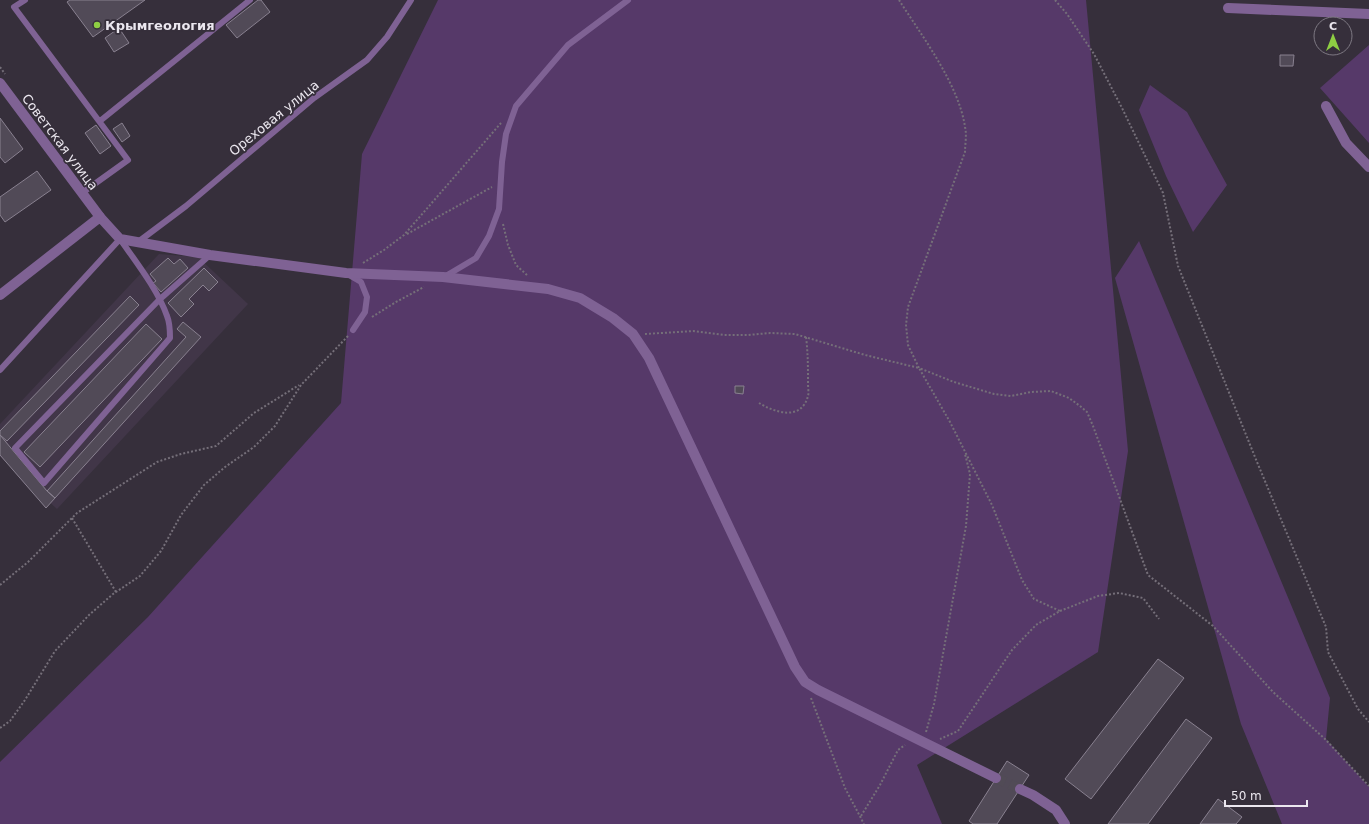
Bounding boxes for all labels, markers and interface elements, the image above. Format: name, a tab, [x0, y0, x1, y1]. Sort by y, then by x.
north arrow	[1313, 16, 1353, 56]
place label: Крымгеология	[105, 18, 215, 33]
marker: Крымгеология	[92, 20, 102, 30]
text: С	[1329, 20, 1337, 33]
street label: Ореховая улица	[226, 77, 322, 159]
street label: Советская улица	[19, 91, 101, 193]
scale bar	[1225, 782, 1307, 808]
text: 50 m	[1231, 789, 1262, 803]

